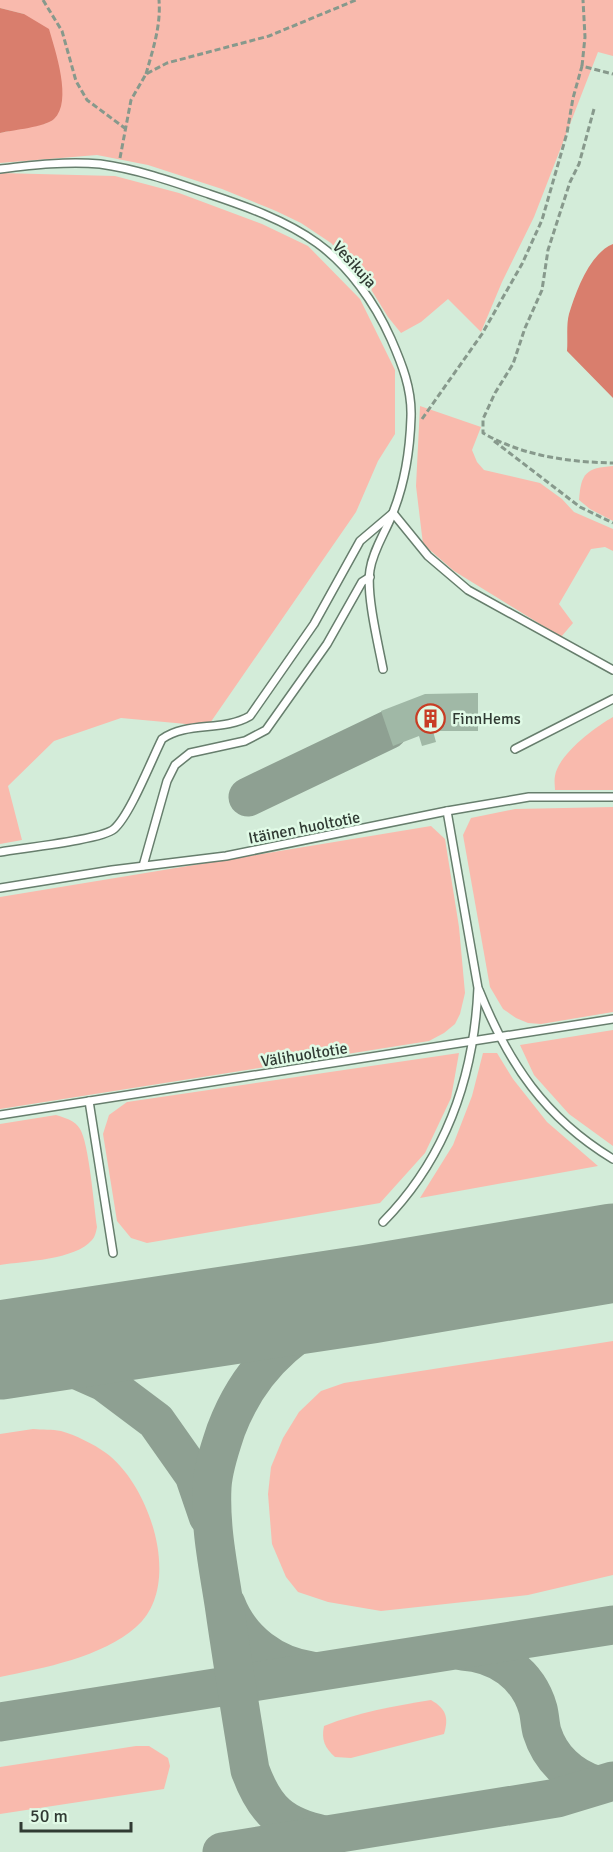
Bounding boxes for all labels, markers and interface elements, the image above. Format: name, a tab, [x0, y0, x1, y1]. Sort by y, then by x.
street label: Vesikuja	[328, 237, 381, 292]
building icon: FinnHems	[415, 702, 447, 734]
place label: FinnHems	[452, 709, 521, 729]
street label: Itäinen huoltotie	[247, 807, 362, 849]
street label: Välihuoltotie	[259, 1038, 349, 1072]
scale bar	[21, 1795, 130, 1833]
text: 50 m	[30, 1805, 68, 1827]

